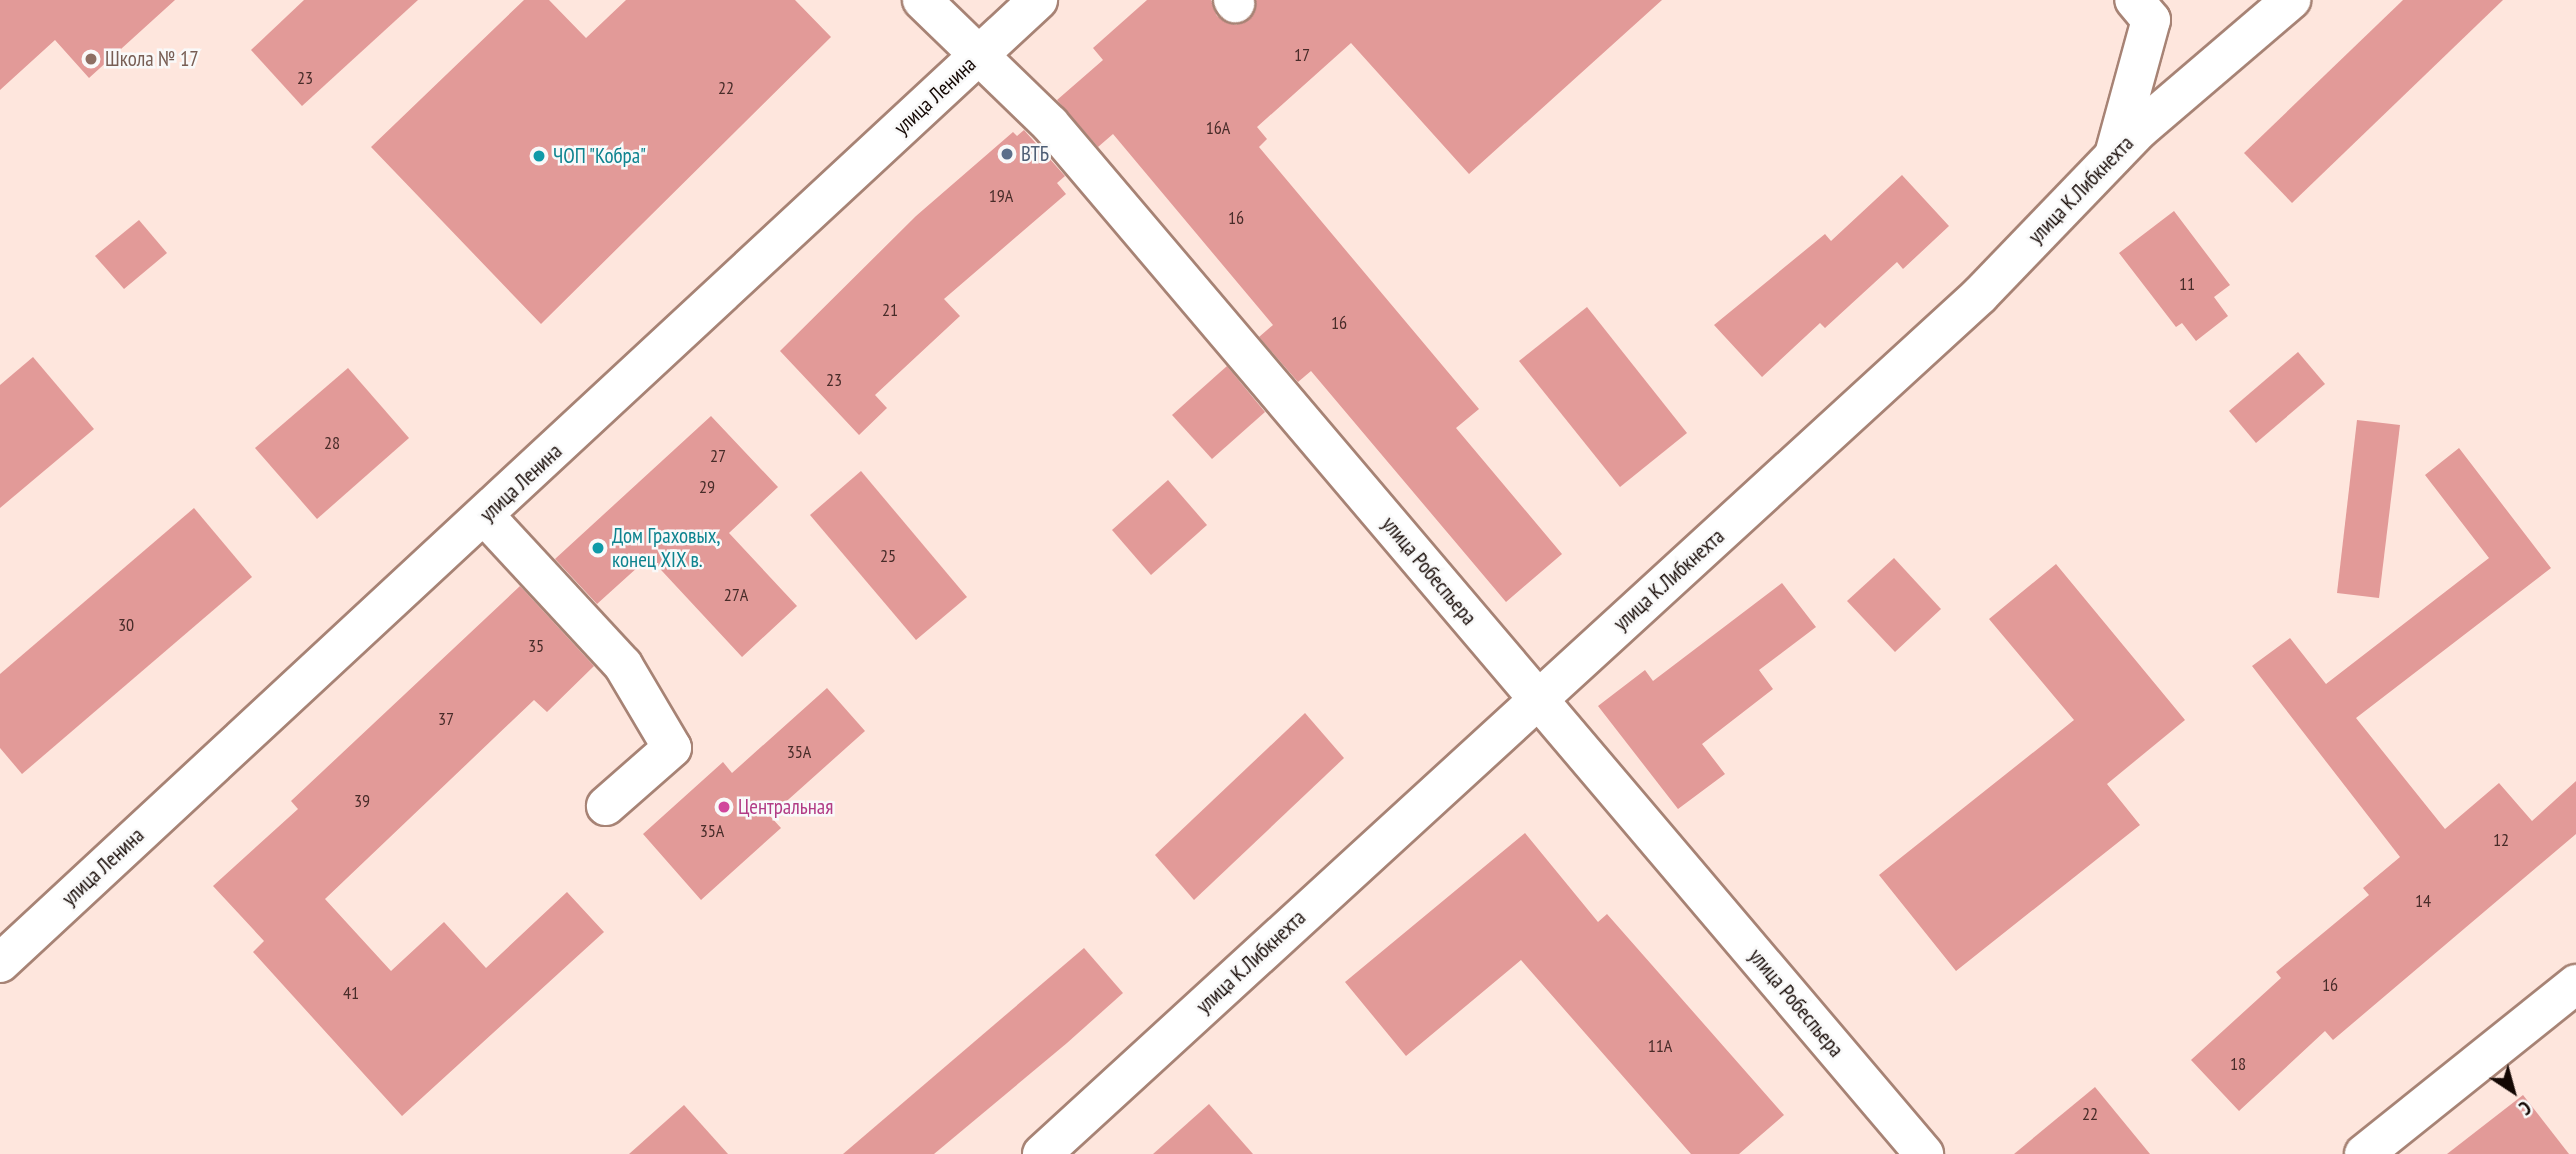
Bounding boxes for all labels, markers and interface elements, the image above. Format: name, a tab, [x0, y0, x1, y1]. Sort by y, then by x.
house number: 17	[1294, 44, 1310, 66]
place label: Школа № 17	[105, 46, 199, 72]
marker: Школа № 17	[83, 51, 99, 67]
street label: улица Ленина	[889, 52, 981, 140]
house number: 23	[297, 67, 313, 89]
house number: 22	[718, 77, 734, 99]
house number: 16А	[1206, 117, 1230, 139]
street label: улица К.Либкнехта	[2023, 131, 2139, 249]
place label: ВТБ	[1021, 141, 1049, 167]
place label: ЧОП "Кобра"	[553, 143, 647, 169]
marker: ВТБ	[999, 146, 1015, 162]
marker: ЧОП "Кобра"	[531, 148, 547, 164]
house number: 19А	[989, 185, 1013, 207]
house number: 16	[1228, 207, 1244, 229]
house number: 11	[2179, 273, 2195, 295]
house number: 21	[882, 299, 898, 321]
house number: 16	[1331, 312, 1347, 334]
house number: 23	[826, 369, 842, 391]
house number: 28	[324, 432, 340, 454]
street label: улица Ленина	[475, 439, 567, 527]
house number: 27	[710, 445, 726, 467]
house number: 29	[699, 476, 715, 498]
street label: улица Робеспьера	[1376, 512, 1482, 630]
place label: Дом Граховых, конец XIX в.	[612, 523, 720, 573]
street label: улица К.Либкнехта	[1609, 524, 1729, 636]
marker: Дом Граховых, конец XIX в.	[590, 540, 606, 556]
house number: 25	[880, 545, 896, 567]
house number: 27А	[724, 584, 748, 606]
house number: 30	[118, 614, 134, 636]
house number: 35	[528, 635, 544, 657]
house number: 37	[438, 708, 454, 730]
house number: 35А	[787, 741, 811, 763]
house number: 39	[354, 790, 370, 812]
place label: Центральная	[738, 794, 833, 820]
marker: Центральная	[716, 799, 732, 815]
house number: 35А	[700, 820, 724, 842]
street label: улица Ленина	[57, 823, 149, 911]
house number: 12	[2493, 829, 2509, 851]
house number: 14	[2415, 890, 2431, 912]
street label: улица К.Либкнехта	[1191, 905, 1311, 1019]
street label: улица Робеспьера	[1743, 944, 1849, 1062]
house number: 16	[2322, 974, 2338, 996]
house number: 41	[343, 982, 359, 1004]
house number: 11А	[1648, 1035, 1672, 1057]
house number: 18	[2230, 1053, 2246, 1075]
north arrow	[2478, 1056, 2548, 1126]
text: С	[2515, 1096, 2536, 1120]
house number: 22	[2082, 1103, 2098, 1125]

